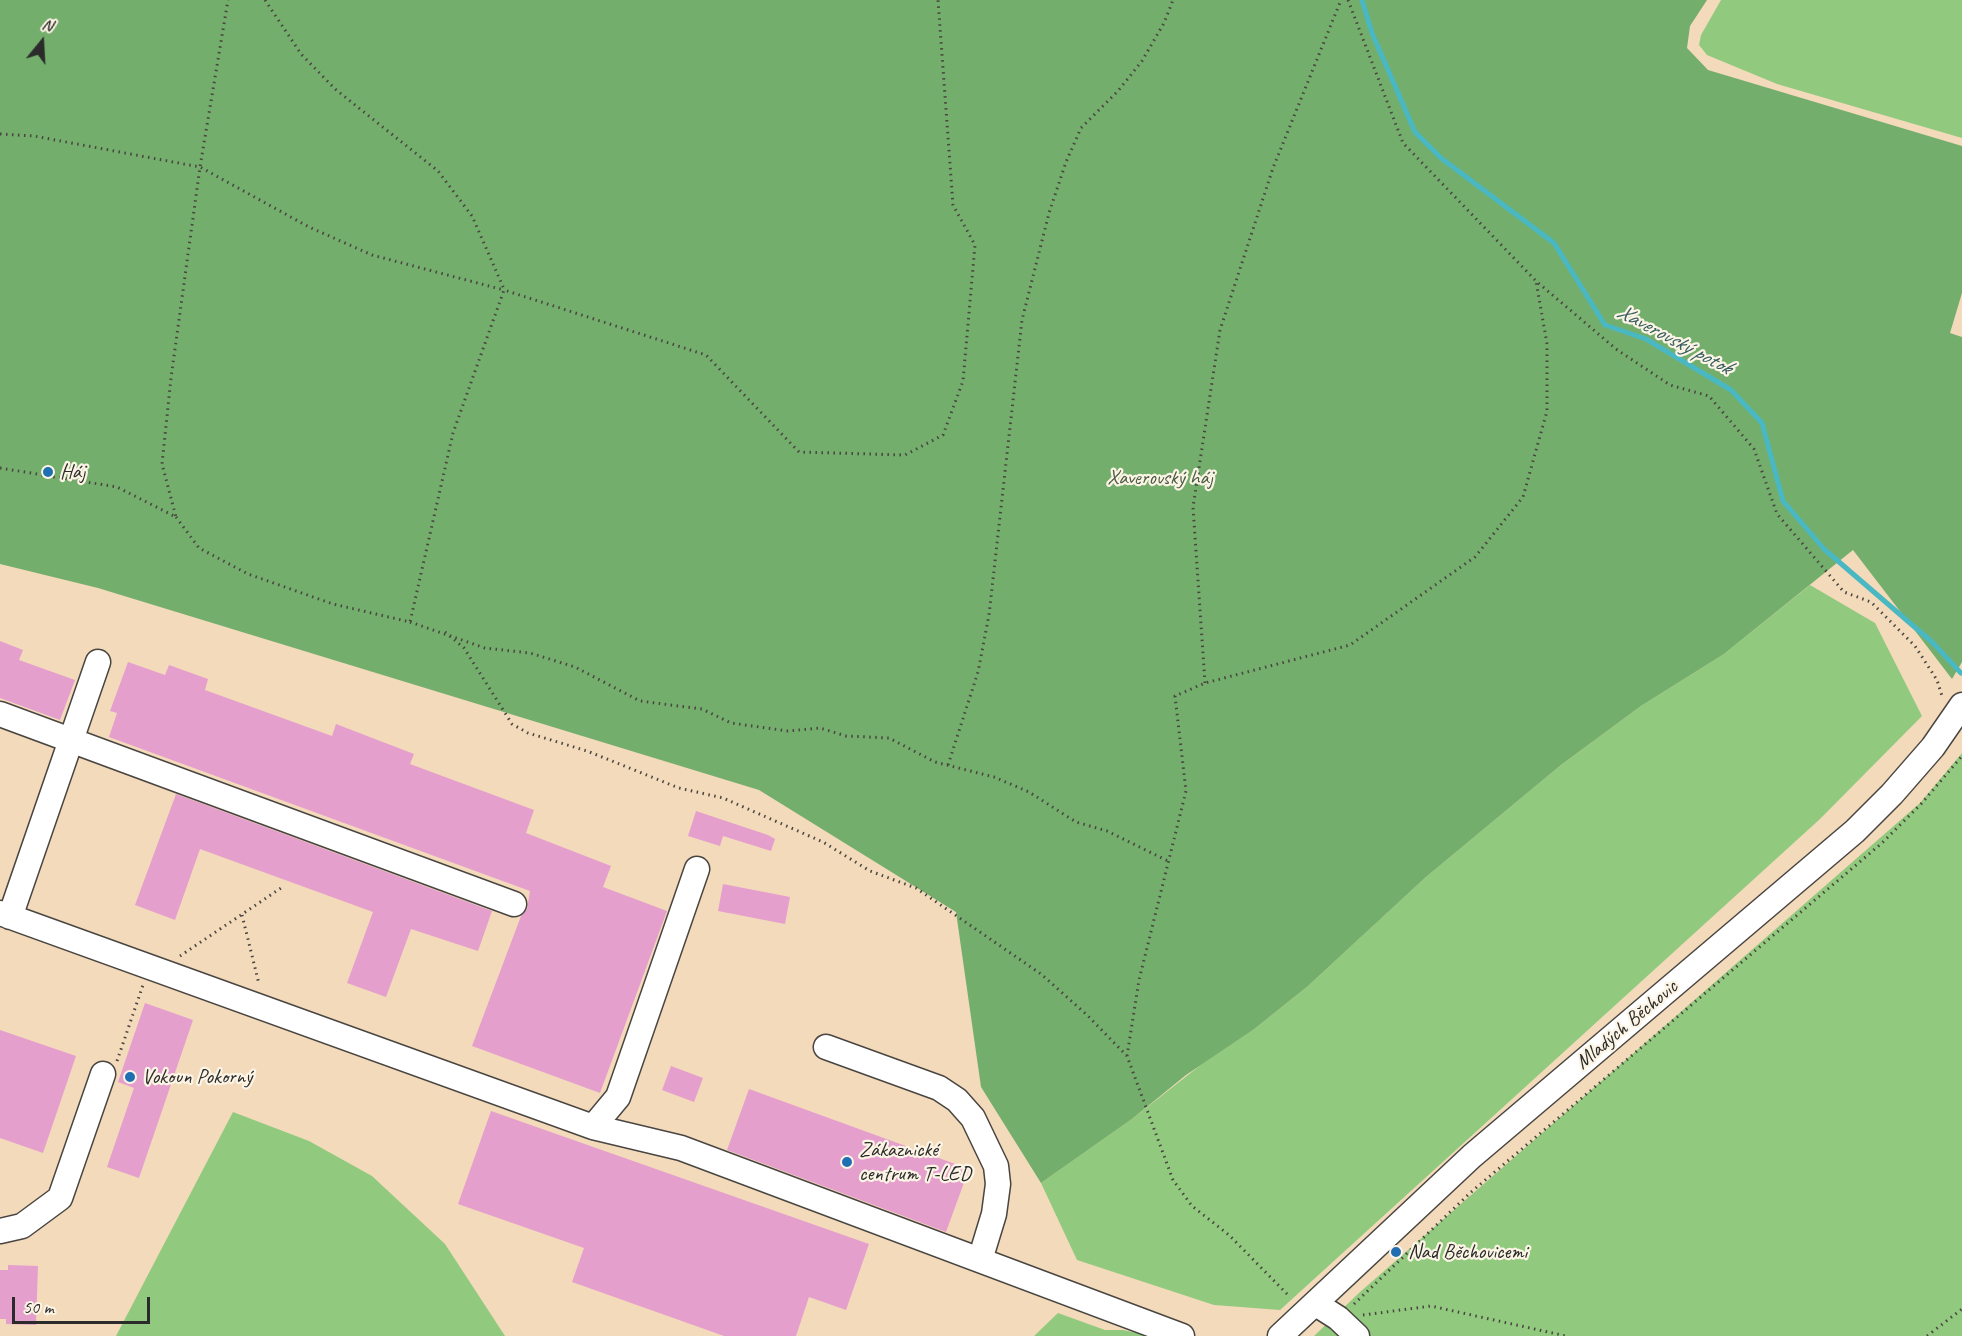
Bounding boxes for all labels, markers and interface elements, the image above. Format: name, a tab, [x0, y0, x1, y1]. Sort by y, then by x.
north arrow	[12, 12, 72, 72]
text: N	[40, 14, 55, 36]
water label: Xaverovský potok	[1612, 299, 1736, 381]
place label: Háj	[60, 459, 85, 485]
marker: Háj	[41, 465, 55, 479]
park label: Xaverovský háj	[1107, 465, 1213, 491]
street label: Mladých Běchovic	[1571, 975, 1683, 1075]
place label: Vokoun Pokorný	[142, 1064, 252, 1090]
marker: Vokoun Pokorný	[123, 1070, 137, 1084]
place label: Zákaznické centrum T-LED	[859, 1137, 971, 1187]
marker: Zákaznické centrum T-LED	[840, 1155, 854, 1169]
place label: Nad Běchovicemi	[1408, 1239, 1527, 1265]
marker: Nad Běchovicemi	[1389, 1245, 1403, 1259]
scale bar	[15, 1285, 153, 1323]
text: 50 m	[23, 1296, 54, 1318]

